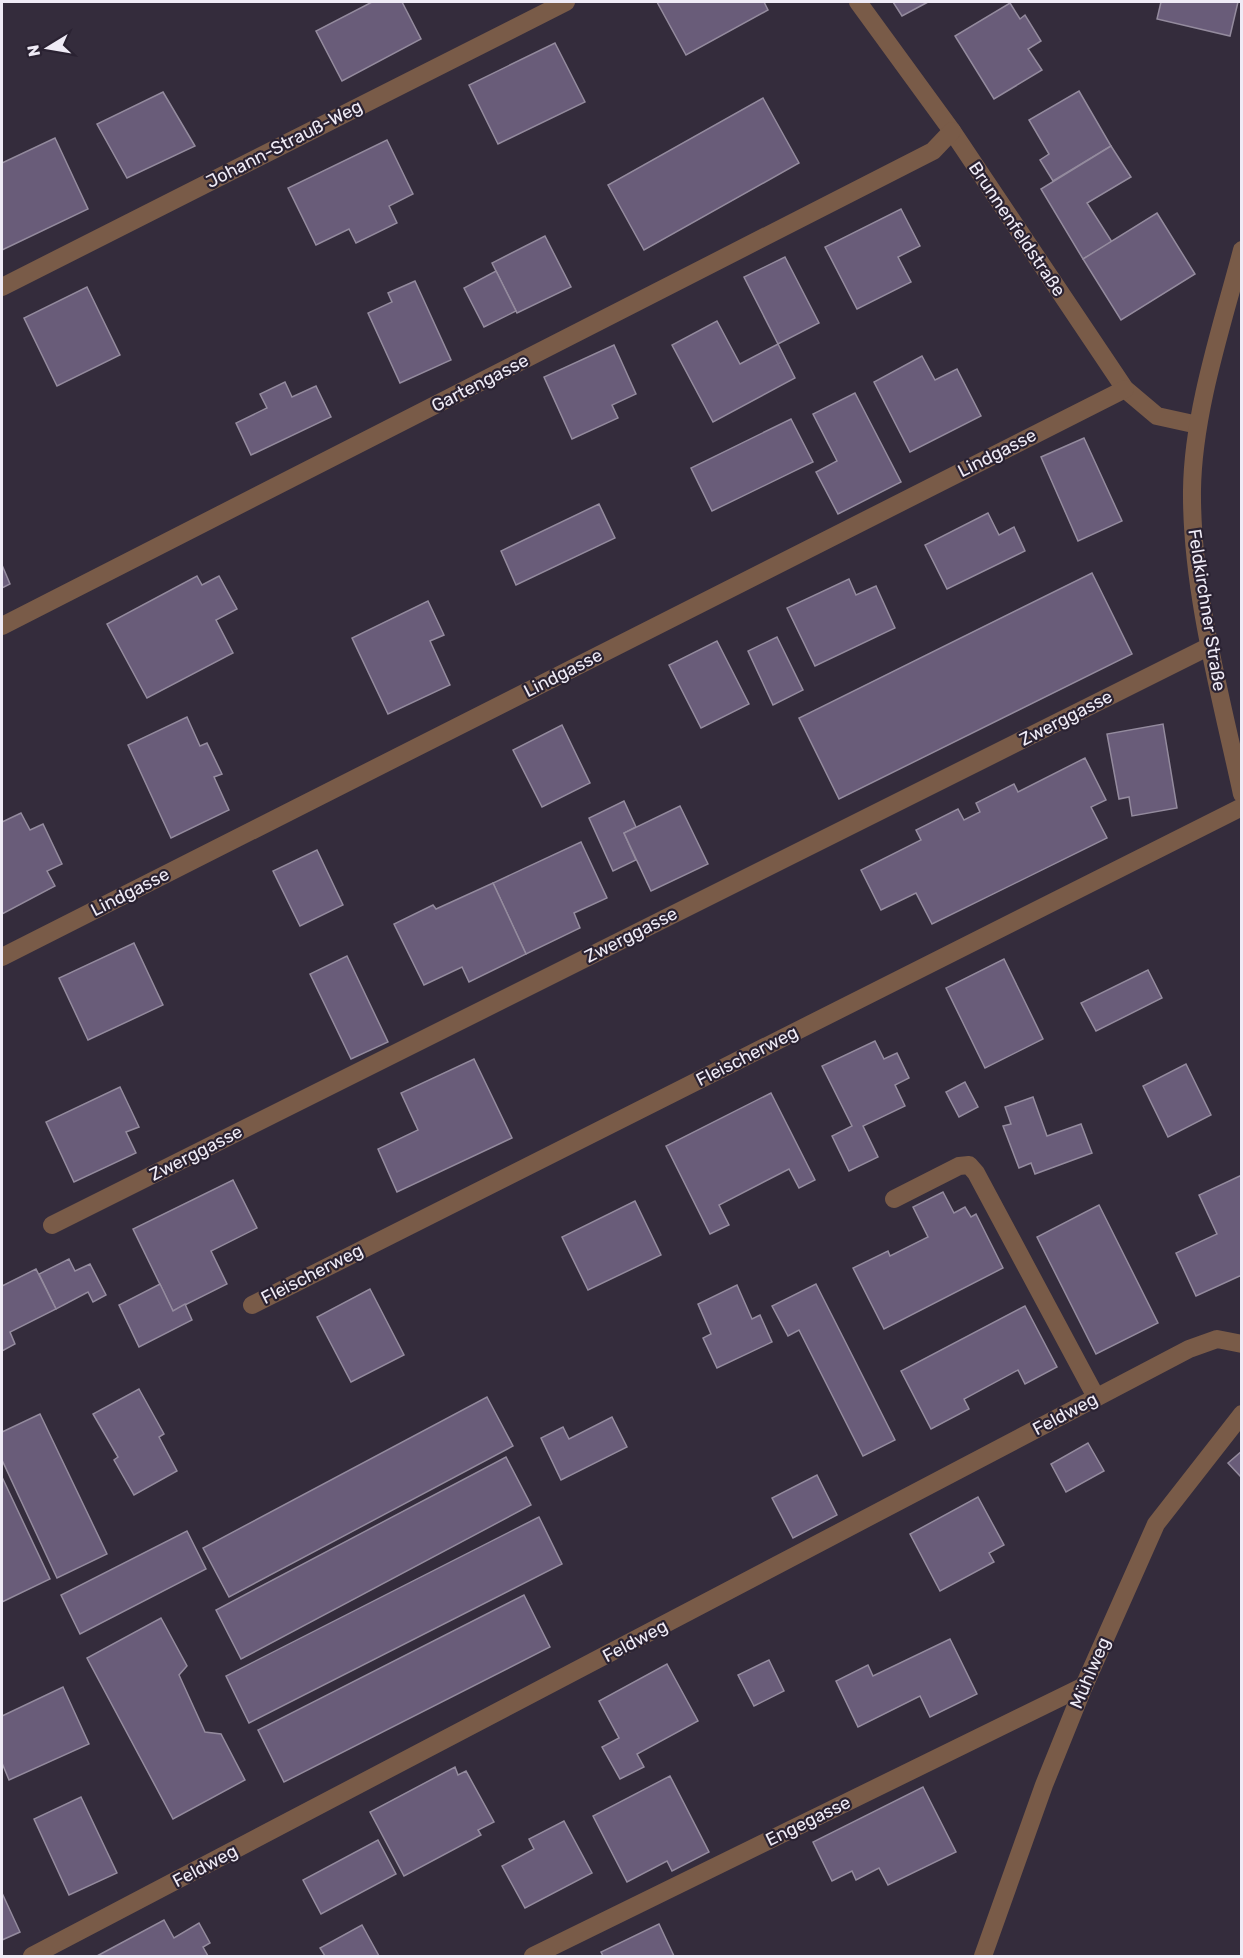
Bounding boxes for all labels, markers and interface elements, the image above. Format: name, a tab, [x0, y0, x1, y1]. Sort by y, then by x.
north arrow	[18, 18, 78, 78]
text: N	[23, 43, 44, 58]
street label: Johann-Strauß-Weg	[202, 95, 366, 193]
street label: Brunnenfeldstraße	[964, 157, 1070, 301]
street label: Gartengasse	[428, 349, 532, 417]
street label: Lindgasse	[954, 424, 1040, 482]
street label: Feldkirchner Straße	[1183, 527, 1231, 693]
street label: Lindgasse	[520, 644, 606, 702]
street label: Zwerggasse	[1016, 685, 1116, 751]
street label: Lindgasse	[87, 863, 173, 921]
street label: Zwerggasse	[581, 902, 681, 968]
street label: Fleischerweg	[692, 1021, 802, 1091]
street label: Zwerggasse	[146, 1120, 246, 1186]
street label: Fleischerweg	[257, 1239, 367, 1309]
street label: Feldweg	[1029, 1388, 1101, 1440]
street label: Feldweg	[599, 1615, 671, 1667]
street label: Mühlweg	[1065, 1634, 1115, 1712]
street label: Engegasse	[762, 1791, 854, 1851]
street label: Feldweg	[169, 1840, 241, 1892]

